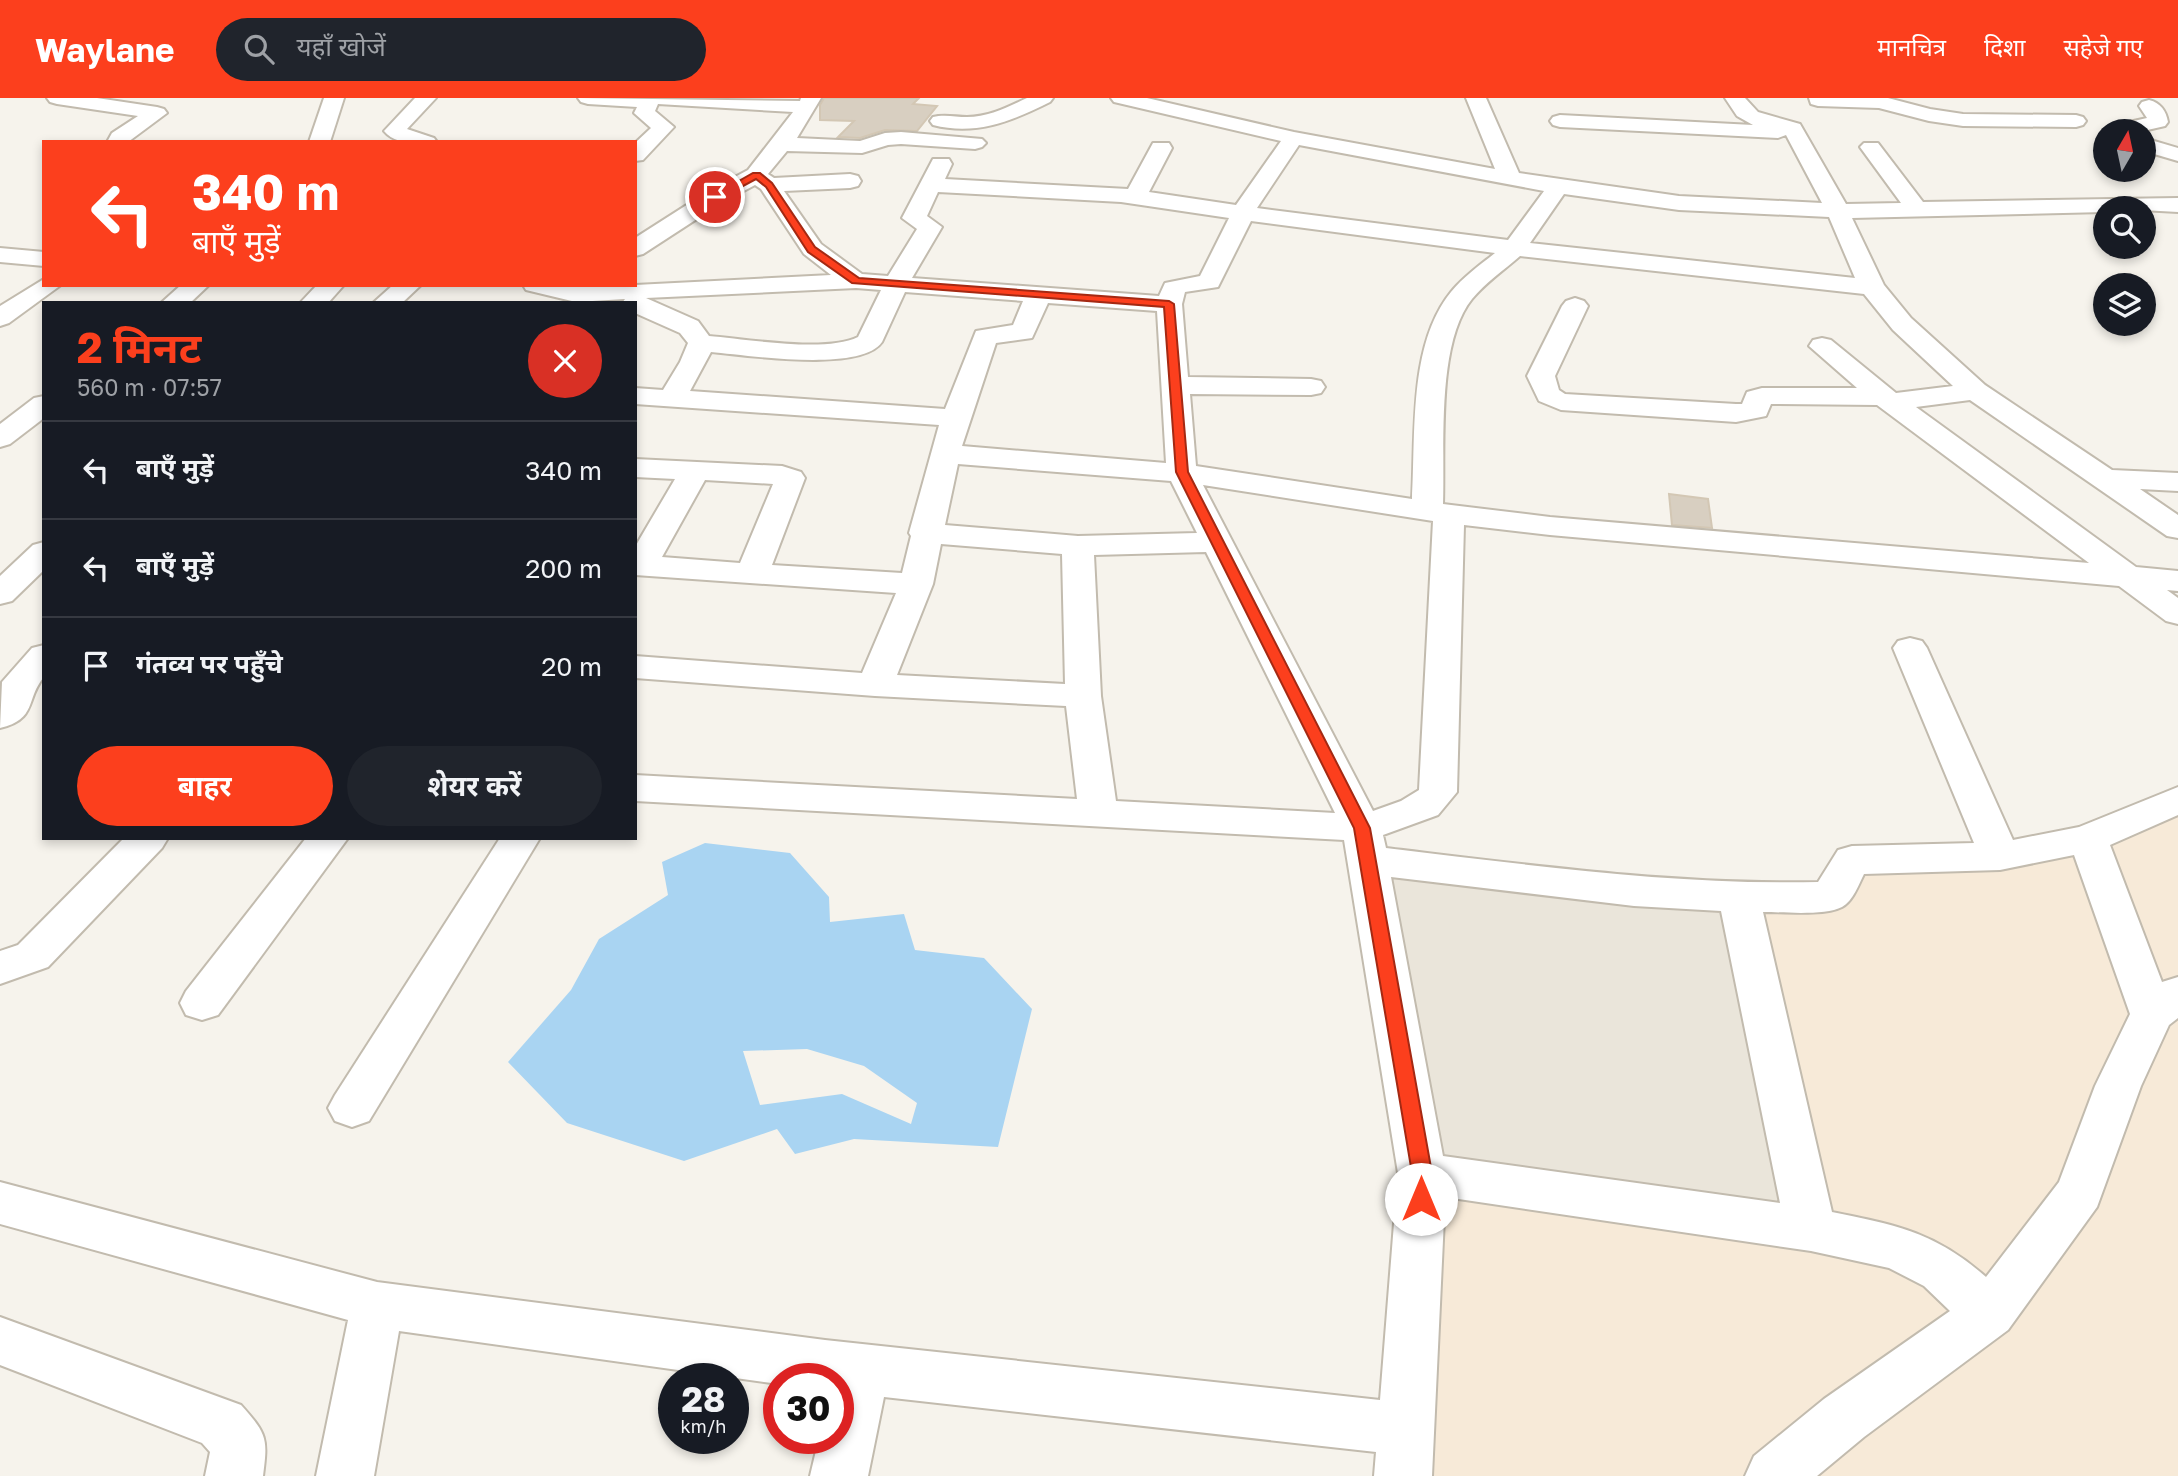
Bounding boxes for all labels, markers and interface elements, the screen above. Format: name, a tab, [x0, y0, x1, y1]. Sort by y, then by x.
search box	[216, 18, 706, 81]
text: Waylane	[35, 30, 174, 69]
icon: search	[240, 30, 278, 68]
text: यहाँ खोजें	[296, 31, 386, 62]
text: मानचित्र	[1877, 32, 1946, 61]
text: दिशा	[1984, 32, 2025, 61]
text: सहेजे गए	[2063, 32, 2143, 61]
north arrow	[2093, 119, 2156, 182]
map controls	[2093, 119, 2156, 336]
text: 340 m	[192, 162, 340, 221]
pin	[685, 167, 745, 227]
icon: left	[77, 168, 168, 259]
icon: arrive	[696, 178, 734, 216]
button: search	[2093, 196, 2156, 259]
text: बाएँ मुड़ें	[192, 222, 281, 260]
button: layers	[2093, 273, 2156, 336]
text: 2 मिनट	[77, 322, 201, 372]
button: close	[528, 324, 602, 398]
text: 560 m · 07:57	[77, 373, 222, 401]
icon: left	[77, 451, 115, 489]
text: बाएँ मुड़ें	[136, 452, 214, 483]
text: 340 m	[525, 455, 602, 486]
icon: left	[77, 549, 115, 587]
text: बाएँ मुड़ें	[136, 550, 214, 581]
text: 200 m	[525, 553, 602, 584]
icon: arrive	[77, 647, 115, 685]
text: गंतव्य पर पहुँचे	[136, 648, 283, 679]
text: 20 m	[541, 651, 602, 682]
button: बाहर	[77, 746, 333, 826]
button: शेयर करें	[347, 746, 602, 826]
position arrow	[1384, 1162, 1458, 1236]
speed limit sign: 30	[763, 1363, 854, 1454]
text: 28	[682, 1378, 725, 1420]
text: km/h	[681, 1415, 726, 1437]

